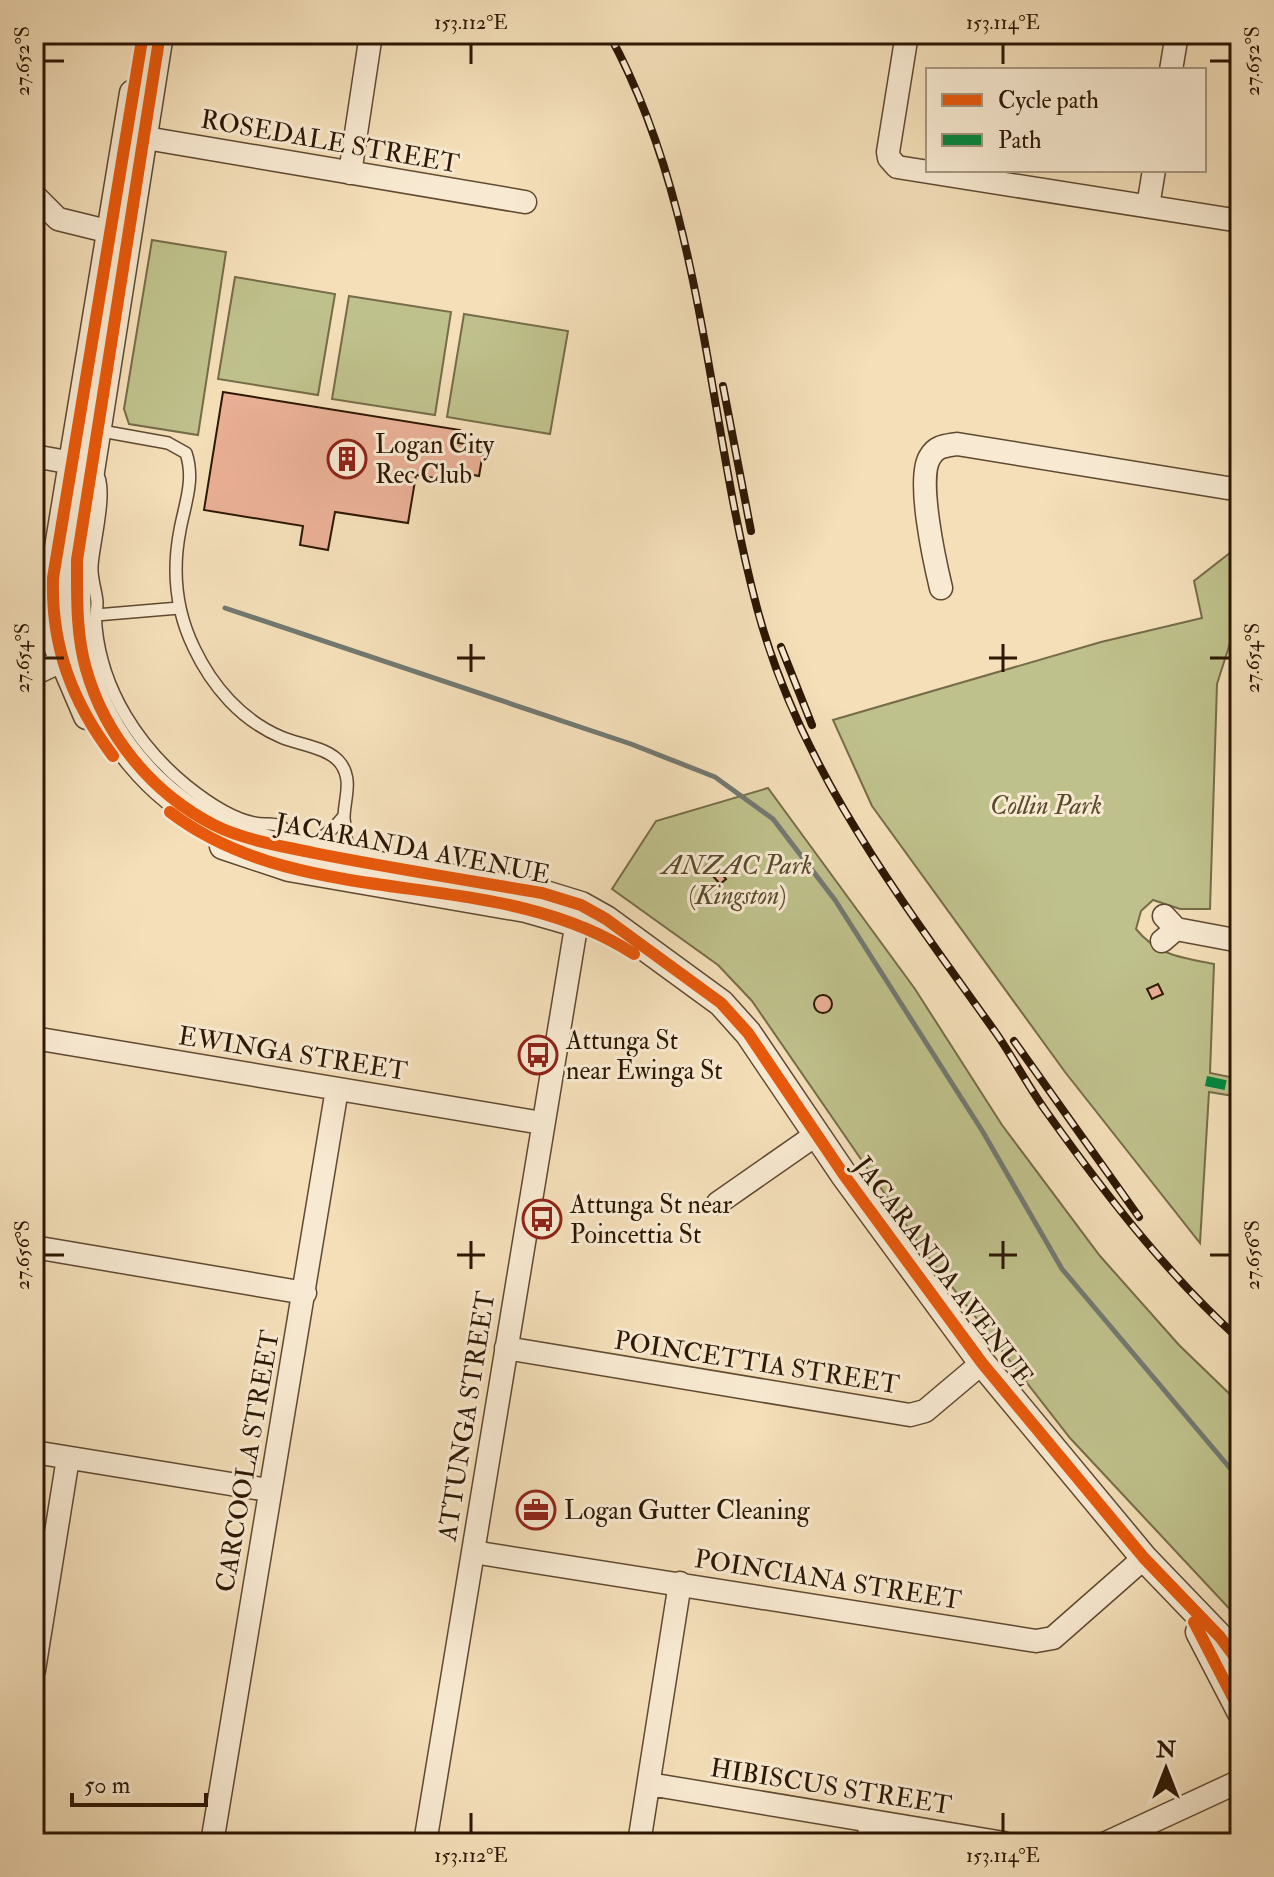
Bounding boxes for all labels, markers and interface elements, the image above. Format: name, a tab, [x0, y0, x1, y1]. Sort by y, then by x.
text: 153.112°E	[434, 10, 508, 35]
text: 153.114°E	[966, 10, 1040, 35]
text: 27.652°S	[10, 26, 35, 96]
text: 27.652°S	[1240, 26, 1265, 96]
legend	[926, 68, 1206, 172]
text: Cycle path	[998, 85, 1099, 116]
street label: ROSEDALE STREET	[198, 103, 462, 180]
text: Path	[998, 125, 1042, 156]
place label: Logan City Rec Club	[375, 429, 495, 491]
building icon: Logan City Rec Club	[326, 438, 368, 480]
text: 27.654°S	[10, 623, 35, 693]
text: 27.654°S	[1240, 623, 1265, 693]
park label: Collin Park	[990, 790, 1102, 822]
street label: JACARANDA AVENUE	[272, 806, 553, 891]
park label: ANZAC Park (Kingston)	[659, 850, 812, 912]
street label: EWINGA STREET	[176, 1020, 410, 1088]
place label: Attunga St near Ewinga St	[565, 1025, 723, 1087]
bus stop icon: Attunga St near Ewinga St	[517, 1034, 559, 1076]
street label: JACARANDA AVENUE	[846, 1150, 1040, 1393]
place label: Attunga St near Poincettia St	[569, 1189, 733, 1251]
bus stop icon: Attunga St near Poincettia St	[521, 1198, 563, 1240]
text: 27.656°S	[10, 1220, 35, 1290]
text: 27.656°S	[1240, 1220, 1265, 1290]
street label: ATTUNGA STREET	[431, 1289, 503, 1544]
street label: POINCETTIA STREET	[612, 1325, 902, 1401]
street label: CARCOOLA STREET	[209, 1328, 287, 1595]
office icon: Logan Gutter Cleaning	[515, 1489, 557, 1531]
place label: Logan Gutter Cleaning	[564, 1495, 811, 1527]
street label: POINCIANA STREET	[692, 1543, 963, 1617]
north arrow	[1126, 1729, 1206, 1809]
text: N	[1155, 1736, 1176, 1764]
street label: HIBISCUS STREET	[708, 1752, 954, 1822]
scale bar	[72, 1757, 206, 1807]
text: 50 m	[84, 1770, 131, 1801]
text: 153.112°E	[434, 1843, 508, 1868]
text: 153.114°E	[966, 1843, 1040, 1868]

